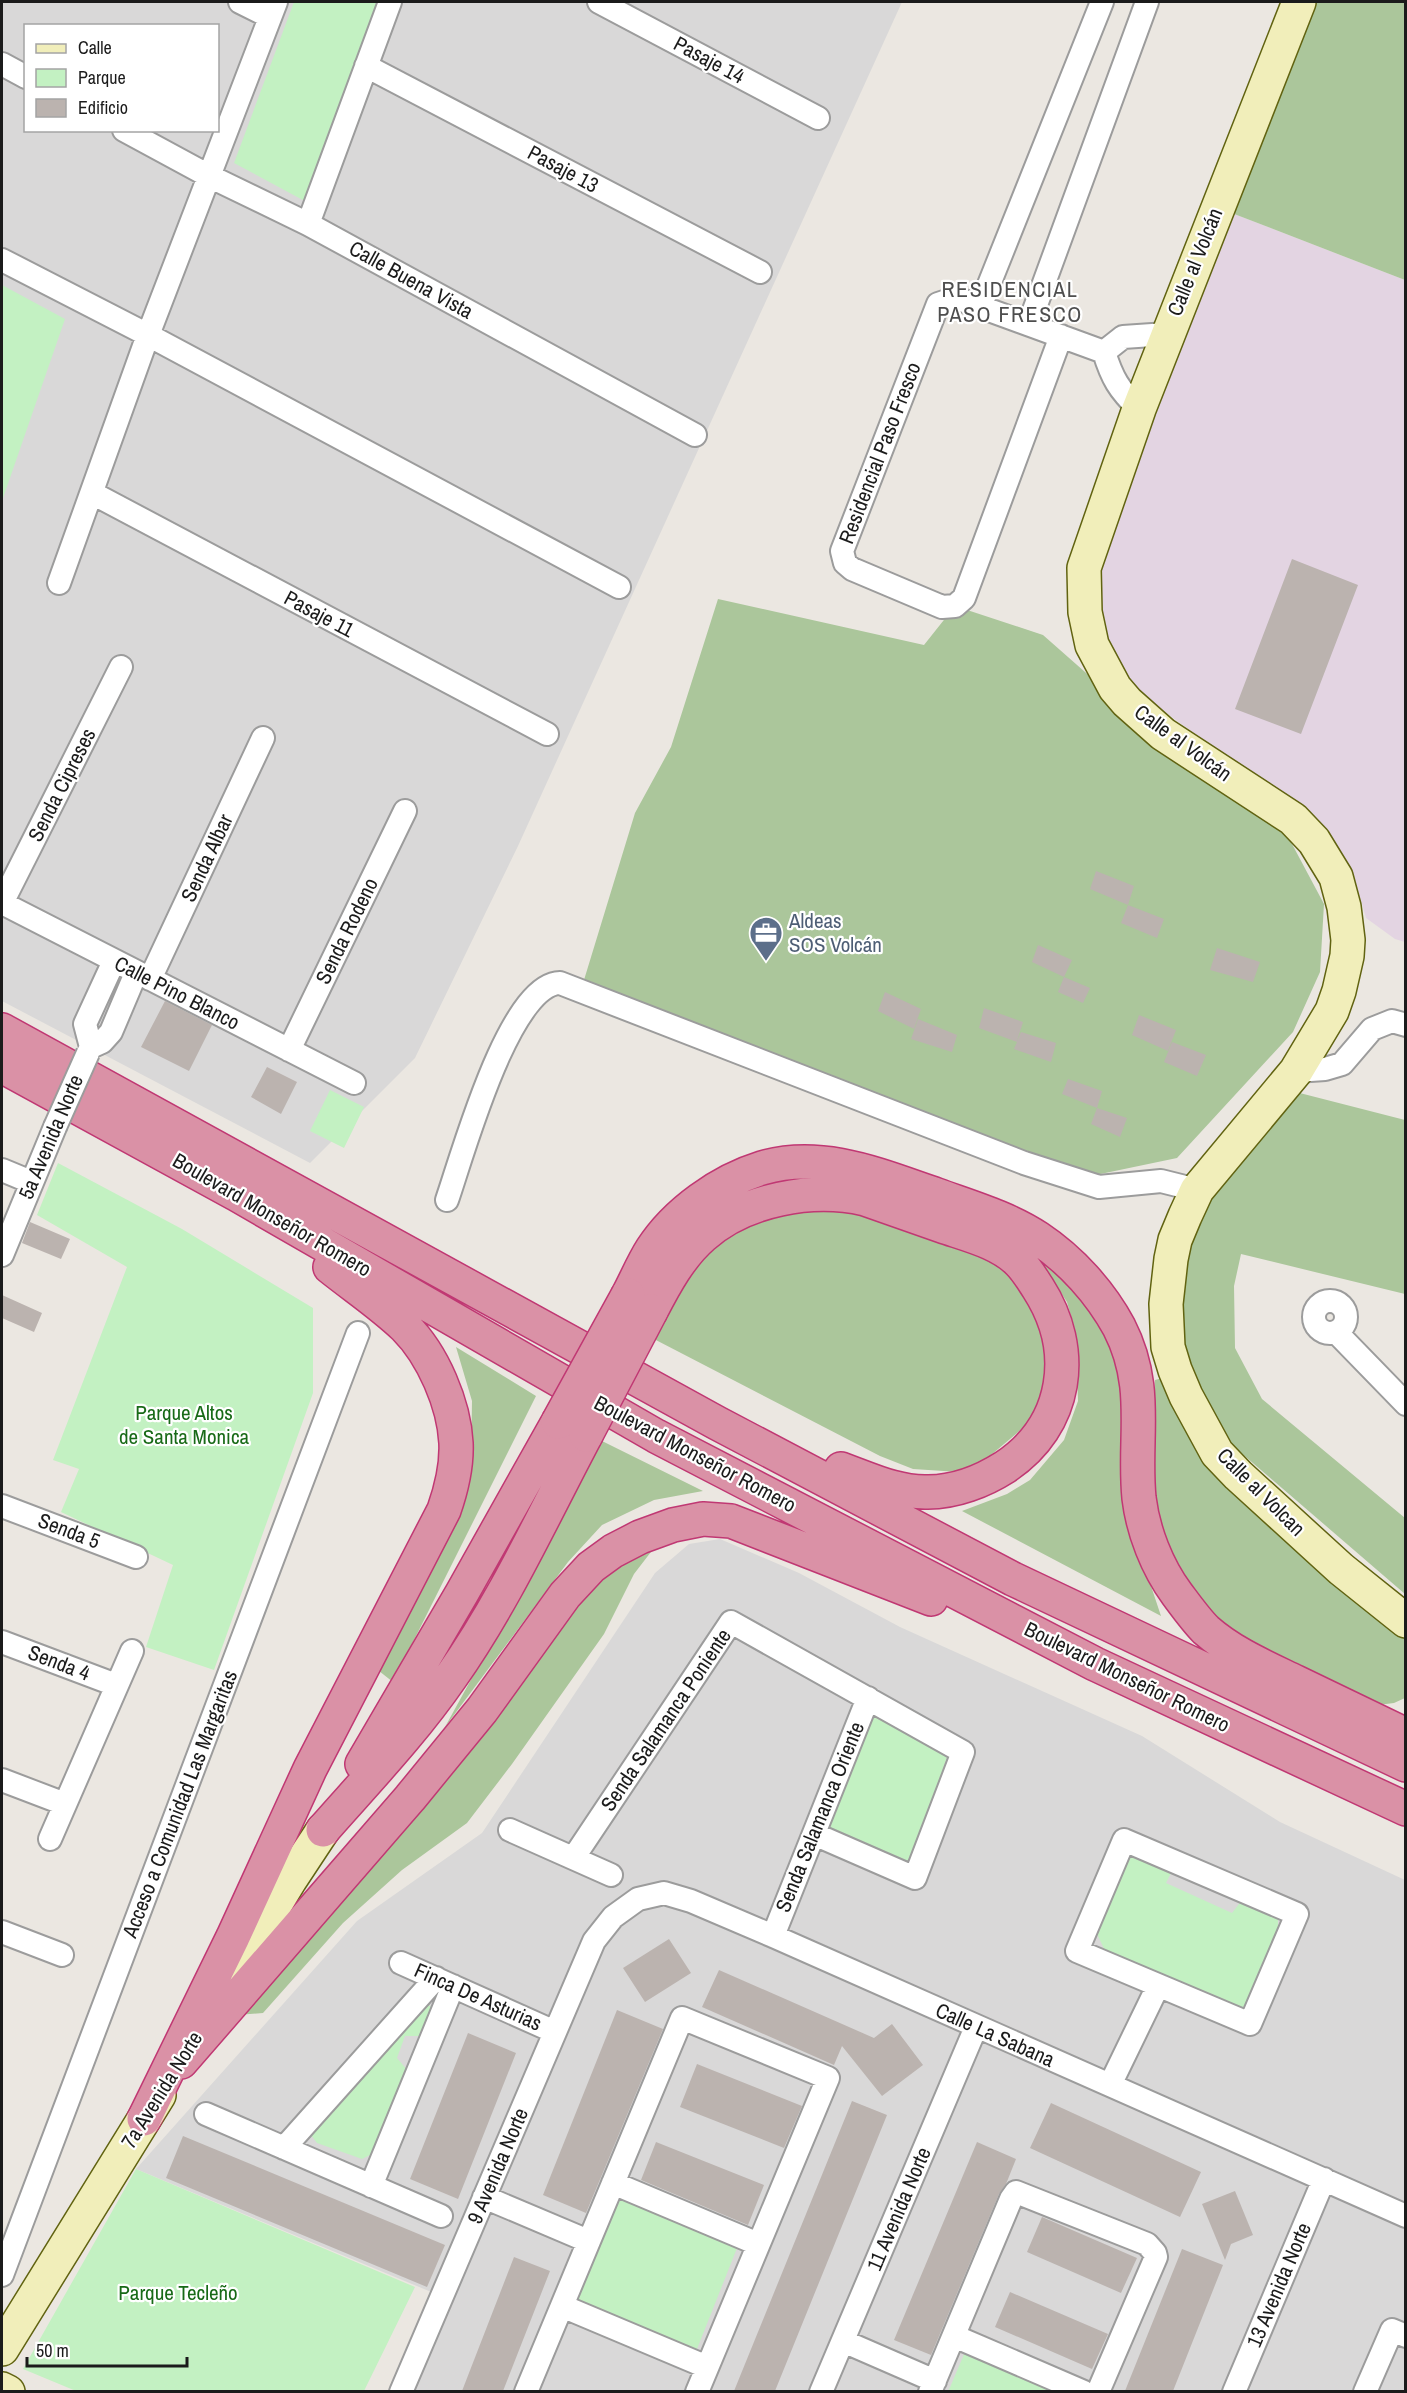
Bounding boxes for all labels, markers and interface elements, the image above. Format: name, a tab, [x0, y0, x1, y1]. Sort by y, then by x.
legend	[24, 24, 219, 132]
street label: Pasaje 14	[669, 29, 750, 91]
text: Calle	[78, 35, 112, 60]
text: Parque	[78, 65, 126, 90]
text: Edificio	[78, 95, 128, 120]
street label: Pasaje 13	[523, 138, 604, 199]
street label: Calle al Volcán	[1160, 204, 1229, 320]
street label: Calle Buena Vista	[344, 234, 479, 326]
district label: RESIDENCIAL PASO FRESCO	[937, 274, 1083, 329]
street label: Residencial Paso Fresco	[832, 358, 928, 548]
street label: Pasaje 11	[279, 583, 360, 644]
street label: Calle al Volcán	[1129, 697, 1238, 788]
street label: Senda Cipreses	[21, 723, 103, 846]
street label: Senda Albar	[174, 809, 240, 906]
street label: Senda Rodeno	[308, 873, 385, 989]
place label: Aldeas SOS Volcán	[788, 906, 882, 959]
office icon: Aldeas SOS Volcán	[748, 915, 784, 962]
street label: Calle Pino Blanco	[110, 949, 245, 1037]
street label: 5a Avenida Norte	[11, 1070, 90, 1204]
street label: Boulevard Monseñor Romero	[168, 1146, 377, 1283]
street label: Boulevard Monseñor Romero	[589, 1388, 801, 1519]
park label: Parque Altos de Santa Monica	[119, 1398, 250, 1451]
street label: Calle al Volcan	[1211, 1441, 1312, 1542]
street label: Senda 5	[34, 1506, 104, 1556]
street label: Boulevard Monseñor Romero	[1020, 1614, 1235, 1739]
street label: Senda Salamanca Poniente	[594, 1623, 738, 1817]
street label: Senda 4	[24, 1638, 95, 1688]
street label: Acceso a Comunidad Las Margaritas	[115, 1666, 244, 1943]
street label: Senda Salamanca Oriente	[768, 1717, 871, 1916]
street label: Finca De Asturias	[410, 1955, 547, 2038]
street label: Calle La Sabana	[931, 1995, 1060, 2074]
street label: 7a Avenida Norte	[114, 2026, 209, 2154]
street label: 9 Avenida Norte	[460, 2103, 535, 2228]
street label: 11 Avenida Norte	[859, 2143, 938, 2275]
street label: 13 Avenida Norte	[1239, 2218, 1318, 2352]
park label: Parque Tecleño	[118, 2278, 238, 2307]
scale bar	[27, 2330, 188, 2368]
text: 50 m	[36, 2338, 69, 2363]

